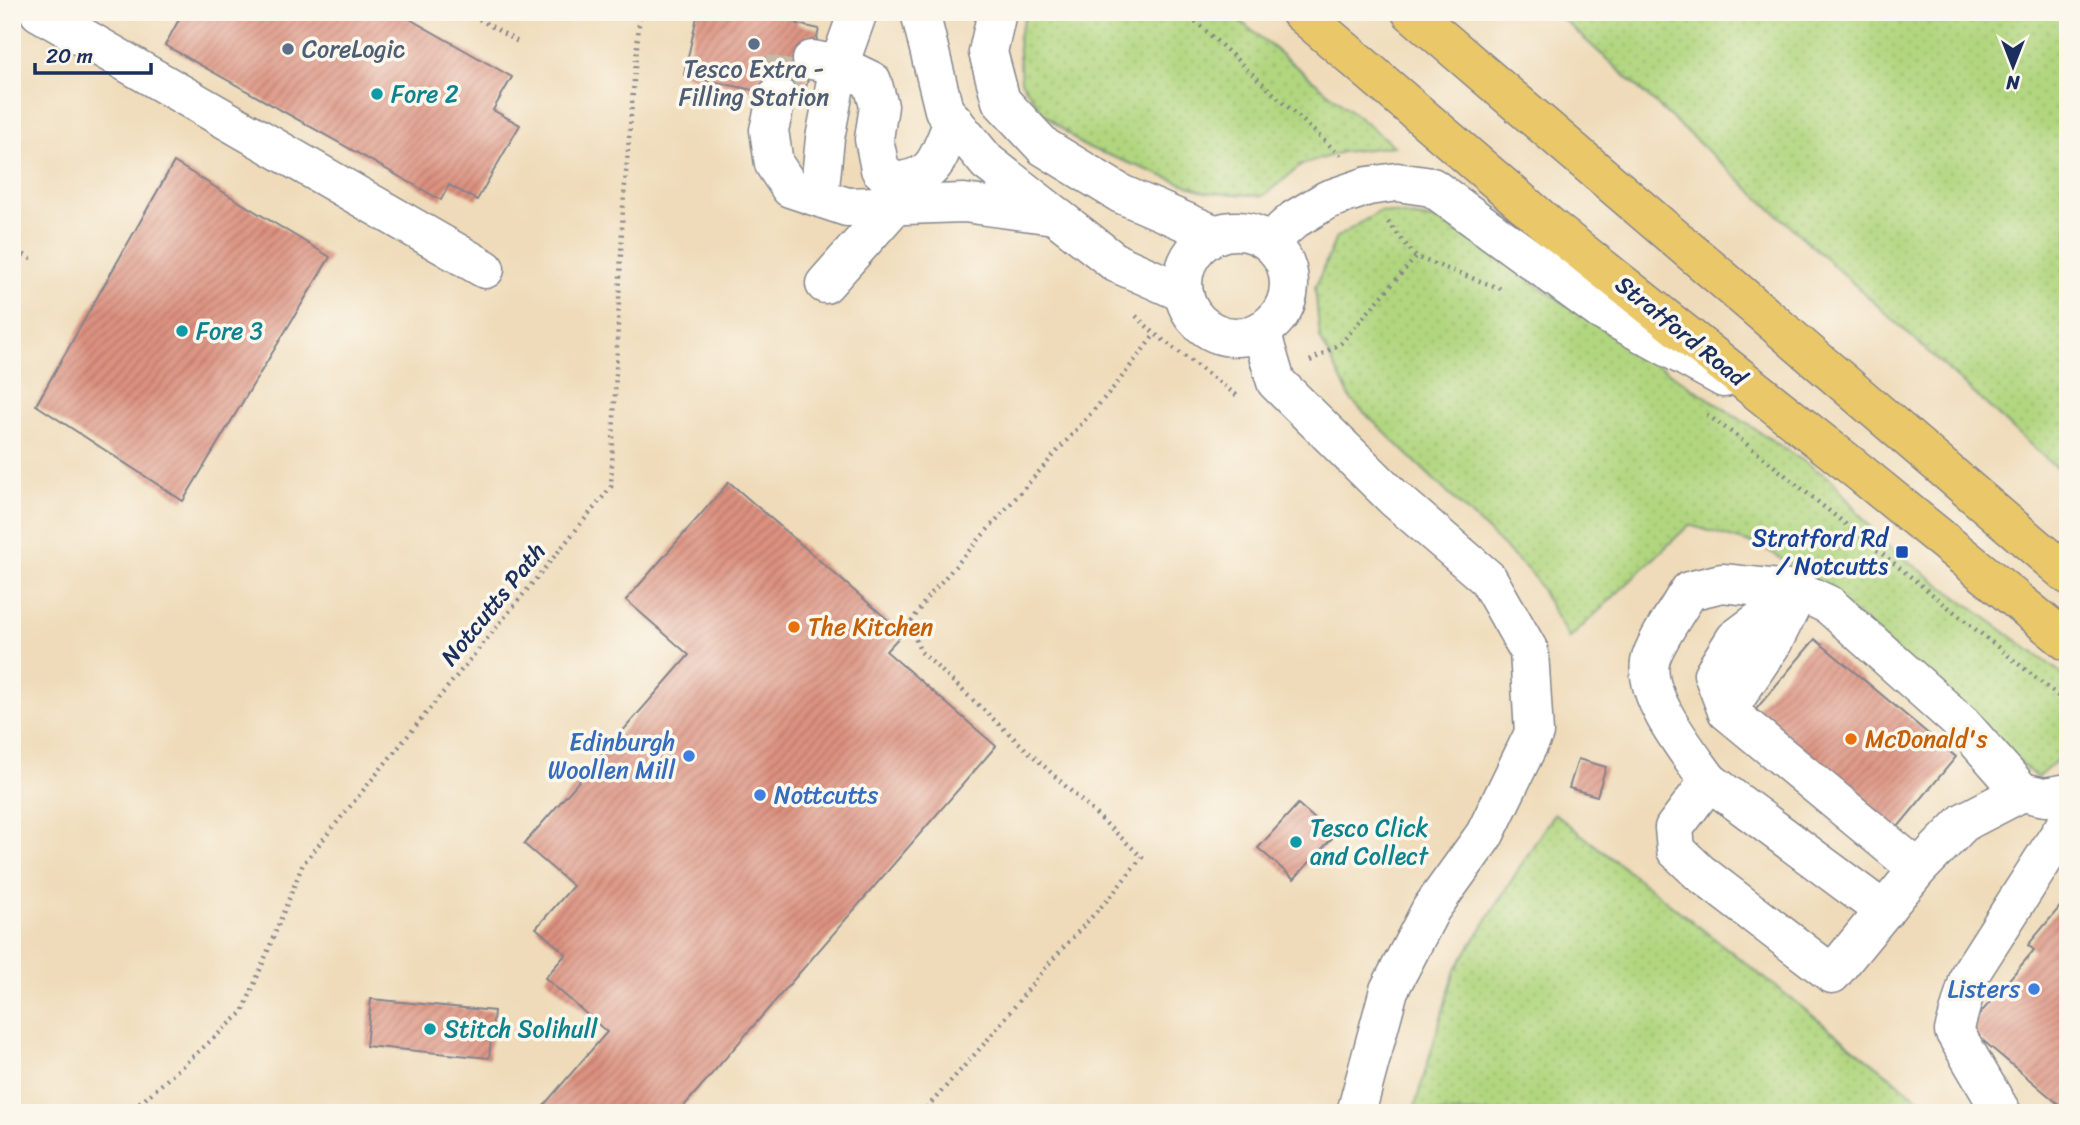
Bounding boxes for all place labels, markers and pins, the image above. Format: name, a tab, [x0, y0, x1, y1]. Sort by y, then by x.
place label: CoreLogic	[302, 28, 405, 70]
marker: Tesco Extra - Filling Station	[746, 36, 762, 52]
marker: CoreLogic	[280, 41, 296, 57]
place label: Tesco Extra - Filling Station	[679, 48, 829, 118]
place label: Fore 2	[391, 73, 459, 115]
marker: Fore 2	[369, 86, 385, 102]
place label: Fore 3	[196, 310, 263, 352]
marker: Fore 3	[174, 323, 190, 339]
place label: Stratford Rd / Notcutts	[1752, 517, 1890, 587]
marker: Stratford Rd / Notcutts	[1894, 544, 1910, 560]
place label: The Kitchen	[808, 606, 933, 648]
marker: The Kitchen	[786, 619, 802, 635]
place label: McDonald's	[1865, 718, 1988, 760]
place label: Edinburgh Woollen Mill	[548, 721, 676, 791]
marker: McDonald's	[1843, 731, 1859, 747]
marker: Edinburgh Woollen Mill	[681, 748, 697, 764]
place label: Nottcutts	[774, 774, 878, 816]
marker: Nottcutts	[752, 787, 768, 803]
place label: Tesco Click and Collect	[1310, 807, 1429, 877]
marker: Tesco Click and Collect	[1288, 834, 1304, 850]
place label: Listers	[1948, 968, 2021, 1010]
marker: Listers	[2026, 981, 2042, 997]
place label: Stitch Solihull	[444, 1008, 598, 1050]
marker: Stitch Solihull	[422, 1021, 438, 1037]

